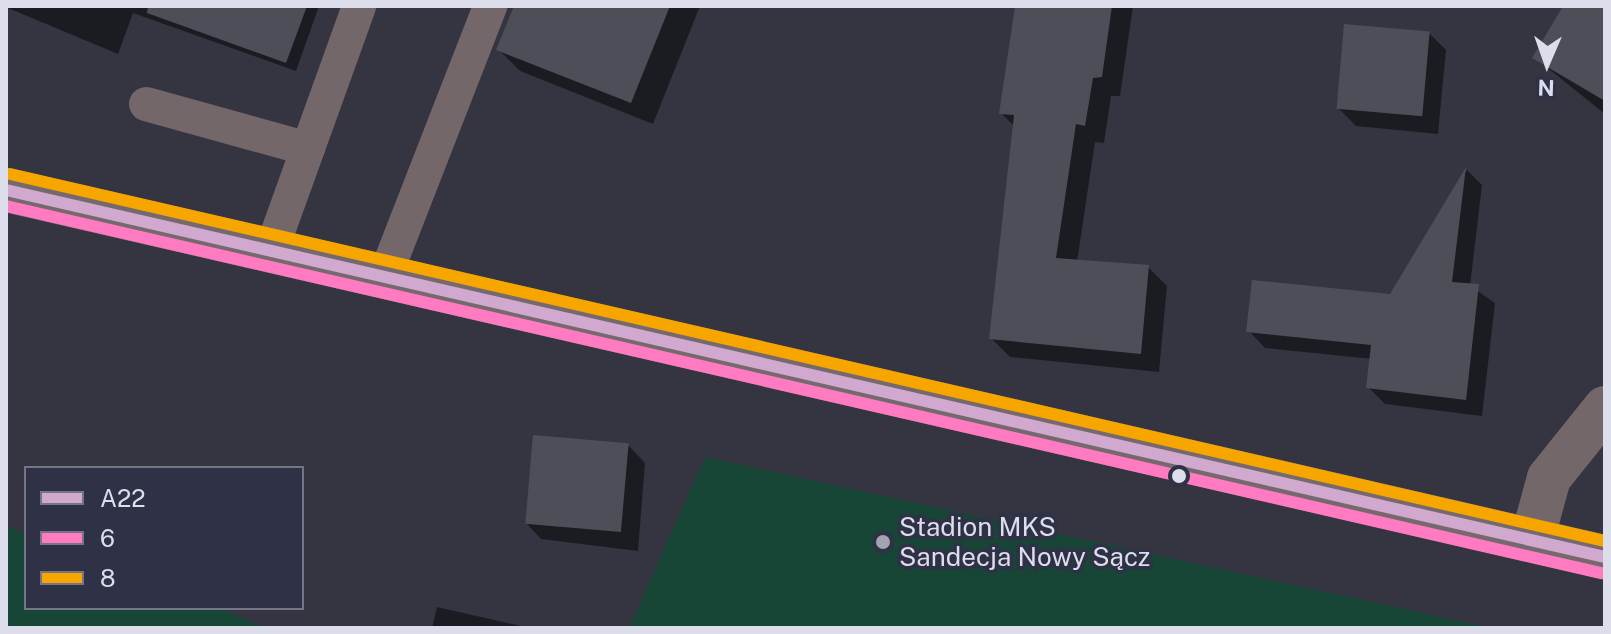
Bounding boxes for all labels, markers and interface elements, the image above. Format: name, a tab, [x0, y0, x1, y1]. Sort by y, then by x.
north arrow	[1507, 24, 1587, 104]
text: N	[1537, 75, 1555, 101]
legend	[24, 466, 304, 610]
unlabelled marker	[1171, 468, 1187, 484]
text: A22	[100, 484, 146, 512]
place label: Stadion MKS Sandecja Nowy Sącz	[899, 511, 1150, 572]
text: 6	[100, 524, 115, 552]
marker: Stadion MKS Sandecja Nowy Sącz	[874, 533, 892, 551]
text: 8	[100, 564, 116, 592]

